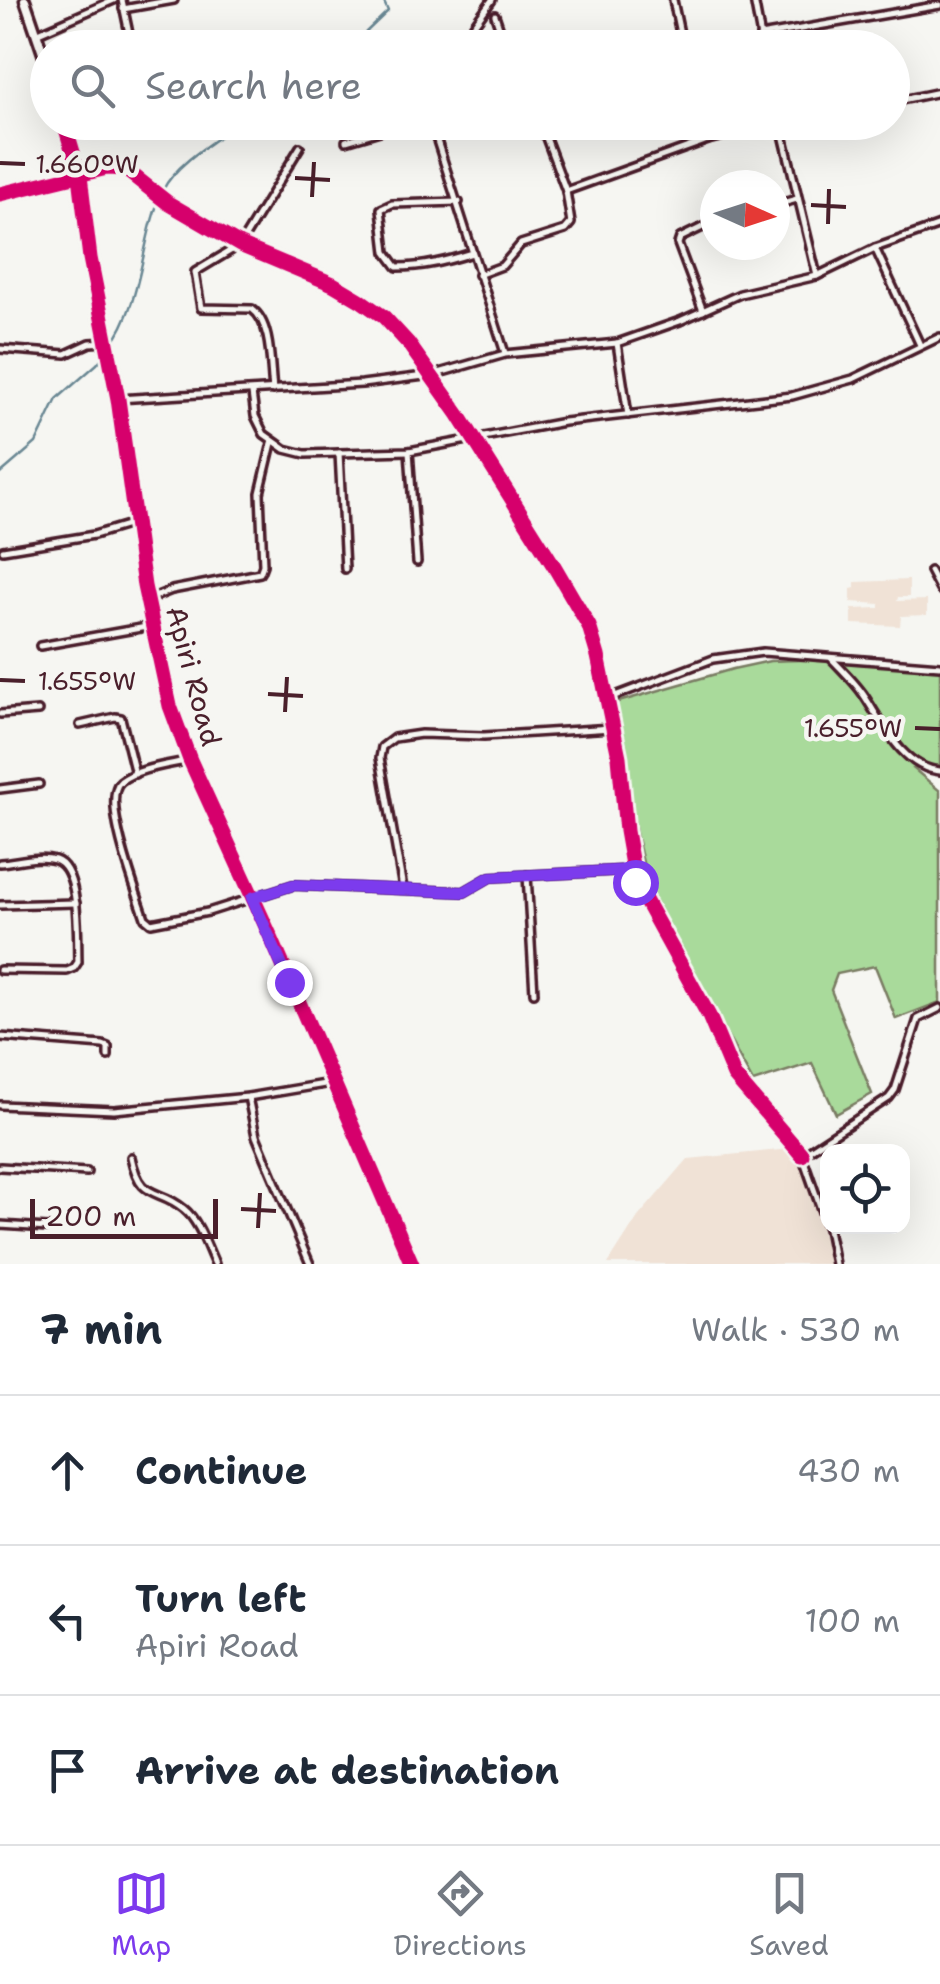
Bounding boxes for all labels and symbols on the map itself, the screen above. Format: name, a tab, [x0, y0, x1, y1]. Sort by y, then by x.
text: 1.660°W	[35, 147, 139, 181]
north arrow	[700, 170, 790, 260]
street label: Apiri Road	[157, 602, 231, 750]
text: 1.655°W	[38, 664, 136, 698]
text: 1.655°W	[804, 711, 902, 745]
route start	[613, 860, 659, 906]
route end	[267, 960, 313, 1006]
scale bar	[30, 1194, 218, 1238]

